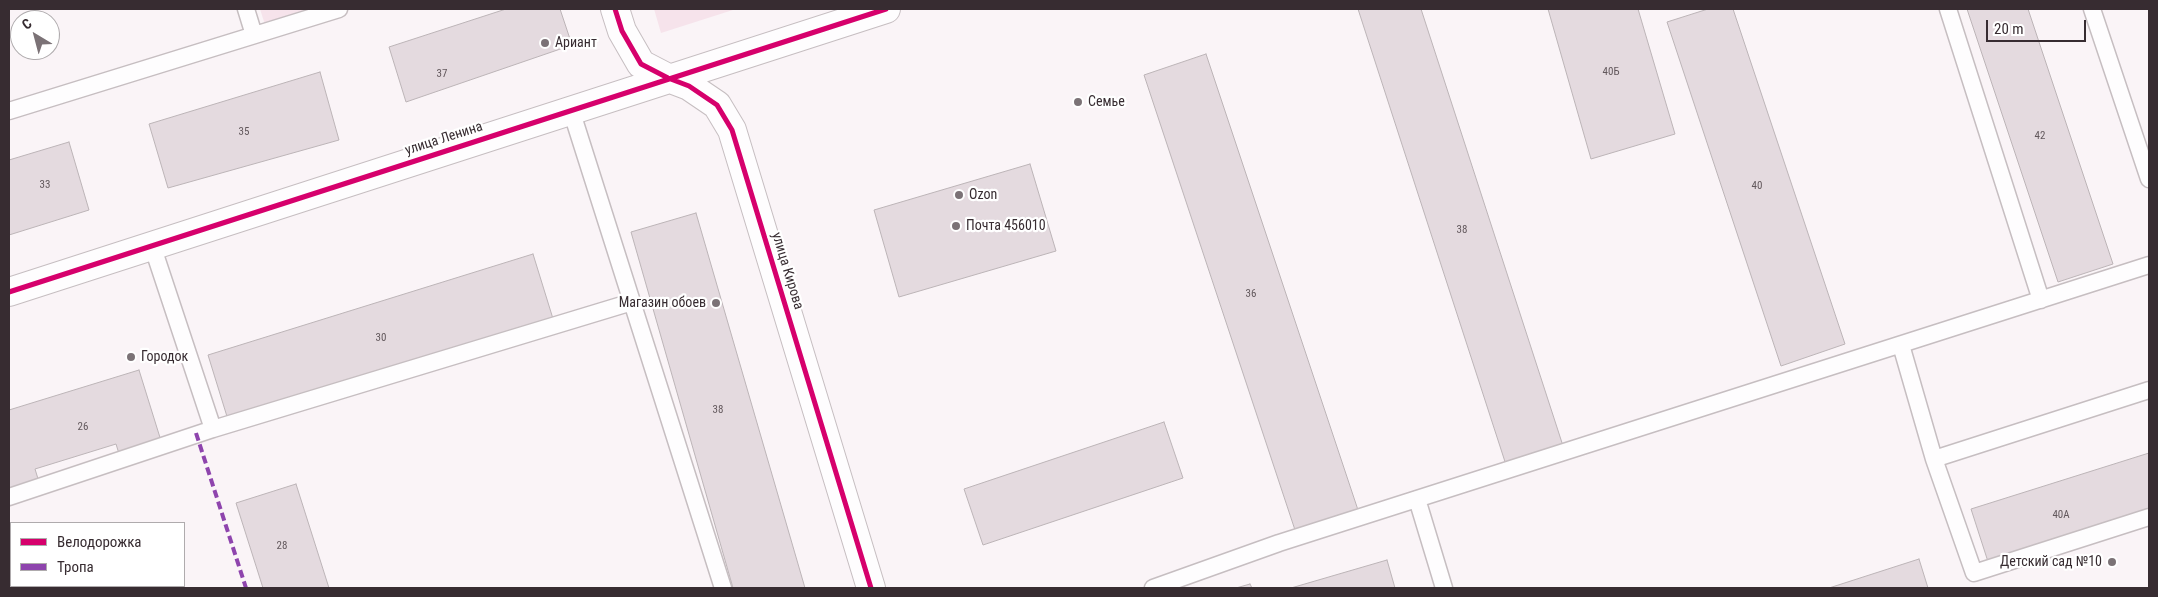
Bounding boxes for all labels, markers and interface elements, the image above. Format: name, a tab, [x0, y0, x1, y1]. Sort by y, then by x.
north arrow	[10, 10, 60, 60]
scale bar	[1988, 10, 2088, 42]
text: С	[19, 15, 35, 33]
text: 20 m	[1994, 20, 2024, 38]
place label: Ариант	[555, 35, 597, 51]
marker: Ариант	[539, 37, 551, 49]
house number: 40Б	[1603, 65, 1619, 79]
house number: 37	[437, 67, 447, 81]
place label: Семье	[1088, 94, 1125, 110]
marker: Семье	[1072, 96, 1084, 108]
street label: улица Ленина	[403, 119, 485, 159]
house number: 35	[239, 125, 249, 139]
house number: 42	[2035, 129, 2045, 143]
house number: 33	[40, 178, 50, 192]
house number: 40	[1752, 179, 1762, 193]
place label: Ozon	[969, 187, 997, 203]
marker: Ozon	[953, 189, 965, 201]
place label: Почта 456010	[966, 218, 1046, 234]
marker: Почта 456010	[950, 220, 962, 232]
house number: 38	[1457, 223, 1467, 237]
street label: улица Кирова	[767, 230, 807, 312]
house number: 36	[1246, 287, 1256, 301]
place label: Магазин обоев	[619, 295, 706, 311]
marker: Магазин обоев	[710, 297, 722, 309]
house number: 30	[376, 331, 386, 345]
place label: Городок	[141, 349, 188, 365]
marker: Городок	[125, 351, 137, 363]
house number: 38	[713, 403, 723, 417]
house number: 26	[78, 420, 88, 434]
house number: 40А	[2052, 508, 2070, 522]
legend	[10, 522, 185, 587]
text: Велодорожка	[57, 533, 142, 551]
house number: 28	[277, 539, 287, 553]
place label: Детский сад №10	[2000, 554, 2102, 570]
marker: Детский сад №10	[2106, 556, 2118, 568]
text: Тропа	[57, 558, 94, 576]

